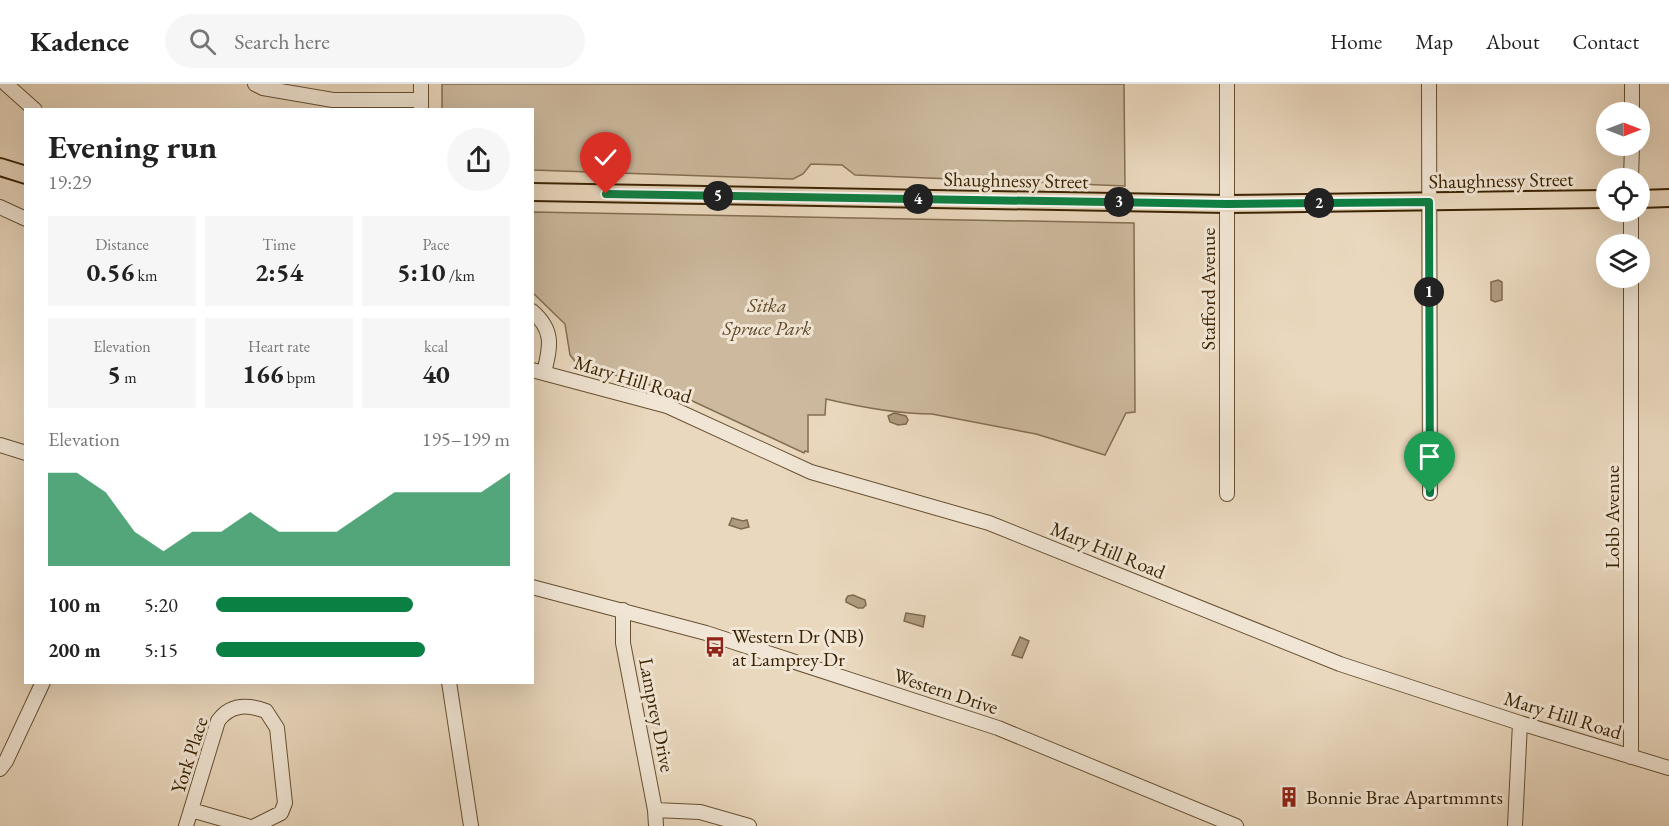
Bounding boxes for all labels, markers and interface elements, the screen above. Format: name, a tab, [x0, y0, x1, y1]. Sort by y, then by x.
search box	[165, 14, 585, 68]
text: Kadence	[30, 23, 129, 59]
icon: search	[186, 25, 219, 58]
text: Search here	[234, 27, 330, 56]
text: Home	[1330, 28, 1382, 55]
text: Map	[1415, 28, 1453, 55]
text: About	[1486, 28, 1539, 55]
text: Contact	[1572, 28, 1639, 55]
north arrow	[1596, 102, 1650, 156]
map controls	[1596, 102, 1650, 288]
text: Evening run	[48, 125, 217, 168]
button: share	[447, 128, 510, 191]
pin	[580, 132, 631, 194]
icon: check	[589, 141, 622, 174]
street label: Shaughnessy Street	[943, 166, 1089, 194]
street label: Shaughnessy Street	[1428, 166, 1574, 194]
button: locate	[1596, 168, 1650, 222]
text: 19:29	[48, 169, 91, 195]
pin: 5	[703, 181, 733, 211]
pin: 4	[903, 184, 933, 214]
text: 5	[714, 185, 722, 206]
pin: 3	[1104, 187, 1134, 217]
text: 4	[914, 188, 922, 209]
pin: 2	[1304, 188, 1334, 218]
text: 3	[1115, 191, 1123, 212]
text: 2	[1315, 192, 1323, 213]
street label: Stafford Avenue	[1195, 227, 1221, 350]
text: Distance	[95, 234, 149, 255]
text: Time	[262, 234, 296, 255]
text: Pace	[423, 234, 449, 255]
button: layers	[1596, 234, 1650, 288]
text: 0.56	[87, 255, 134, 289]
text: 2:54	[255, 255, 303, 289]
text: 5:10	[397, 255, 446, 289]
text: km	[134, 265, 157, 286]
text: /km	[446, 265, 475, 286]
pin: 1	[1414, 277, 1444, 307]
text: 1	[1425, 281, 1433, 302]
park label: Sitka Spruce Park	[722, 292, 811, 341]
text: Elevation	[93, 336, 151, 357]
text: Heart rate	[248, 336, 310, 357]
text: kcal	[424, 336, 448, 357]
street label: Mary Hill Road	[571, 349, 696, 409]
text: 5	[107, 357, 121, 391]
text: 166	[242, 357, 284, 391]
text: 40	[422, 357, 450, 391]
text: m	[121, 367, 137, 388]
text: bpm	[284, 367, 316, 388]
text: Elevation	[48, 426, 120, 452]
text: 195–199 m	[422, 426, 510, 452]
pin	[1404, 431, 1455, 493]
icon: arrive	[1413, 440, 1446, 473]
street label: Lobb Avenue	[1599, 465, 1625, 569]
street label: Mary Hill Road	[1047, 515, 1170, 585]
text: 100 m	[48, 592, 101, 618]
text: 5:20	[144, 592, 178, 618]
place label: Western Dr (NB) at Lamprey Dr	[732, 623, 864, 672]
bus stop icon: Western Dr (NB) at Lamprey Dr	[703, 635, 727, 659]
text: 200 m	[48, 637, 101, 663]
text: 5:15	[144, 637, 178, 663]
street label: Lamprey Drive	[633, 656, 681, 774]
street label: Western Drive	[890, 662, 1002, 720]
street label: Mary Hill Road	[1501, 685, 1626, 745]
street label: York Place	[164, 713, 214, 797]
place label: Bonnie Brae Apartmmnts	[1306, 784, 1503, 810]
building icon: Bonnie Brae Apartmmnts	[1277, 785, 1301, 809]

